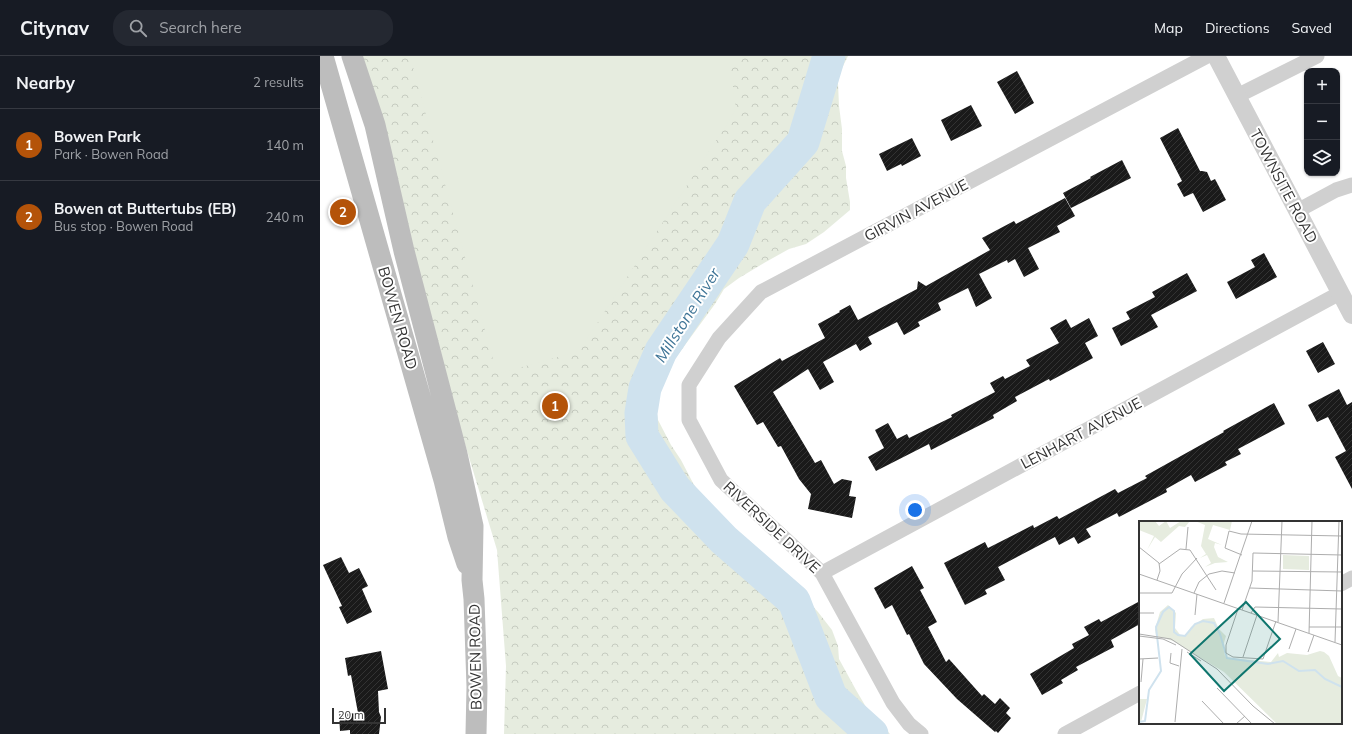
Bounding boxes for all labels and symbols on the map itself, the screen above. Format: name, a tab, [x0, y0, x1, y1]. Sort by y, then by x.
street label: TOWNSITE ROAD	[1246, 126, 1322, 246]
street label: GIRVIN AVENUE	[861, 175, 971, 245]
pin: 2	[330, 197, 356, 227]
water label: Millstone River	[650, 263, 725, 366]
street label: BOWEN ROAD	[374, 264, 422, 372]
pin: 1	[542, 391, 568, 421]
street label: LENHART AVENUE	[1017, 393, 1145, 473]
street label: RIVERSIDE DRIVE	[719, 477, 825, 577]
your location	[905, 500, 925, 520]
inset map	[1139, 521, 1342, 724]
street label: BOWEN ROAD	[465, 604, 485, 710]
scale bar	[332, 706, 386, 725]

